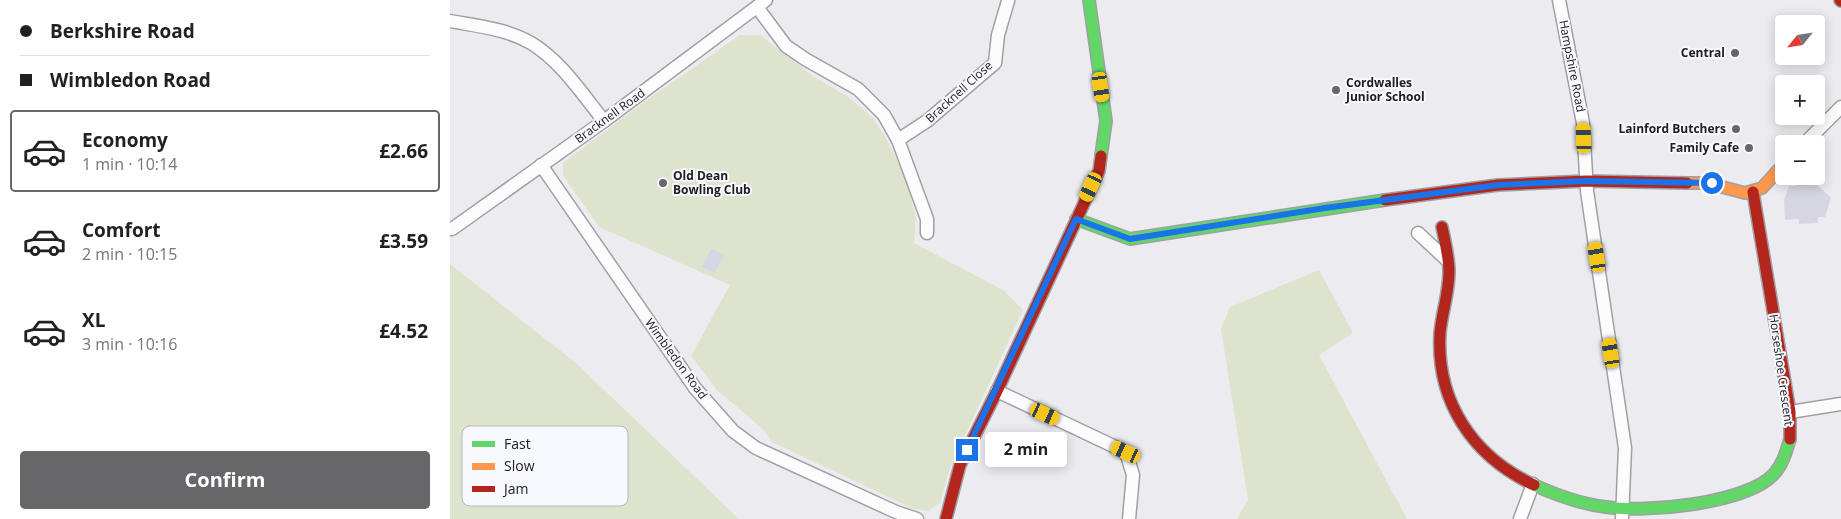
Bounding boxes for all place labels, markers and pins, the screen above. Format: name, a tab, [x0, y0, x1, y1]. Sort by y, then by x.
place label: Central	[1681, 44, 1725, 61]
marker: Central	[1729, 47, 1741, 59]
place label: Cordwalles Junior School	[1345, 74, 1425, 105]
marker: Cordwalles Junior School	[1330, 84, 1342, 96]
place label: Lainford Butchers	[1618, 120, 1726, 137]
marker: Lainford Butchers	[1730, 123, 1742, 135]
place label: Family Cafe	[1669, 139, 1739, 156]
marker: Family Cafe	[1743, 142, 1755, 154]
place label: Old Dean Bowling Club	[673, 167, 751, 198]
marker: Old Dean Bowling Club	[657, 177, 669, 189]

